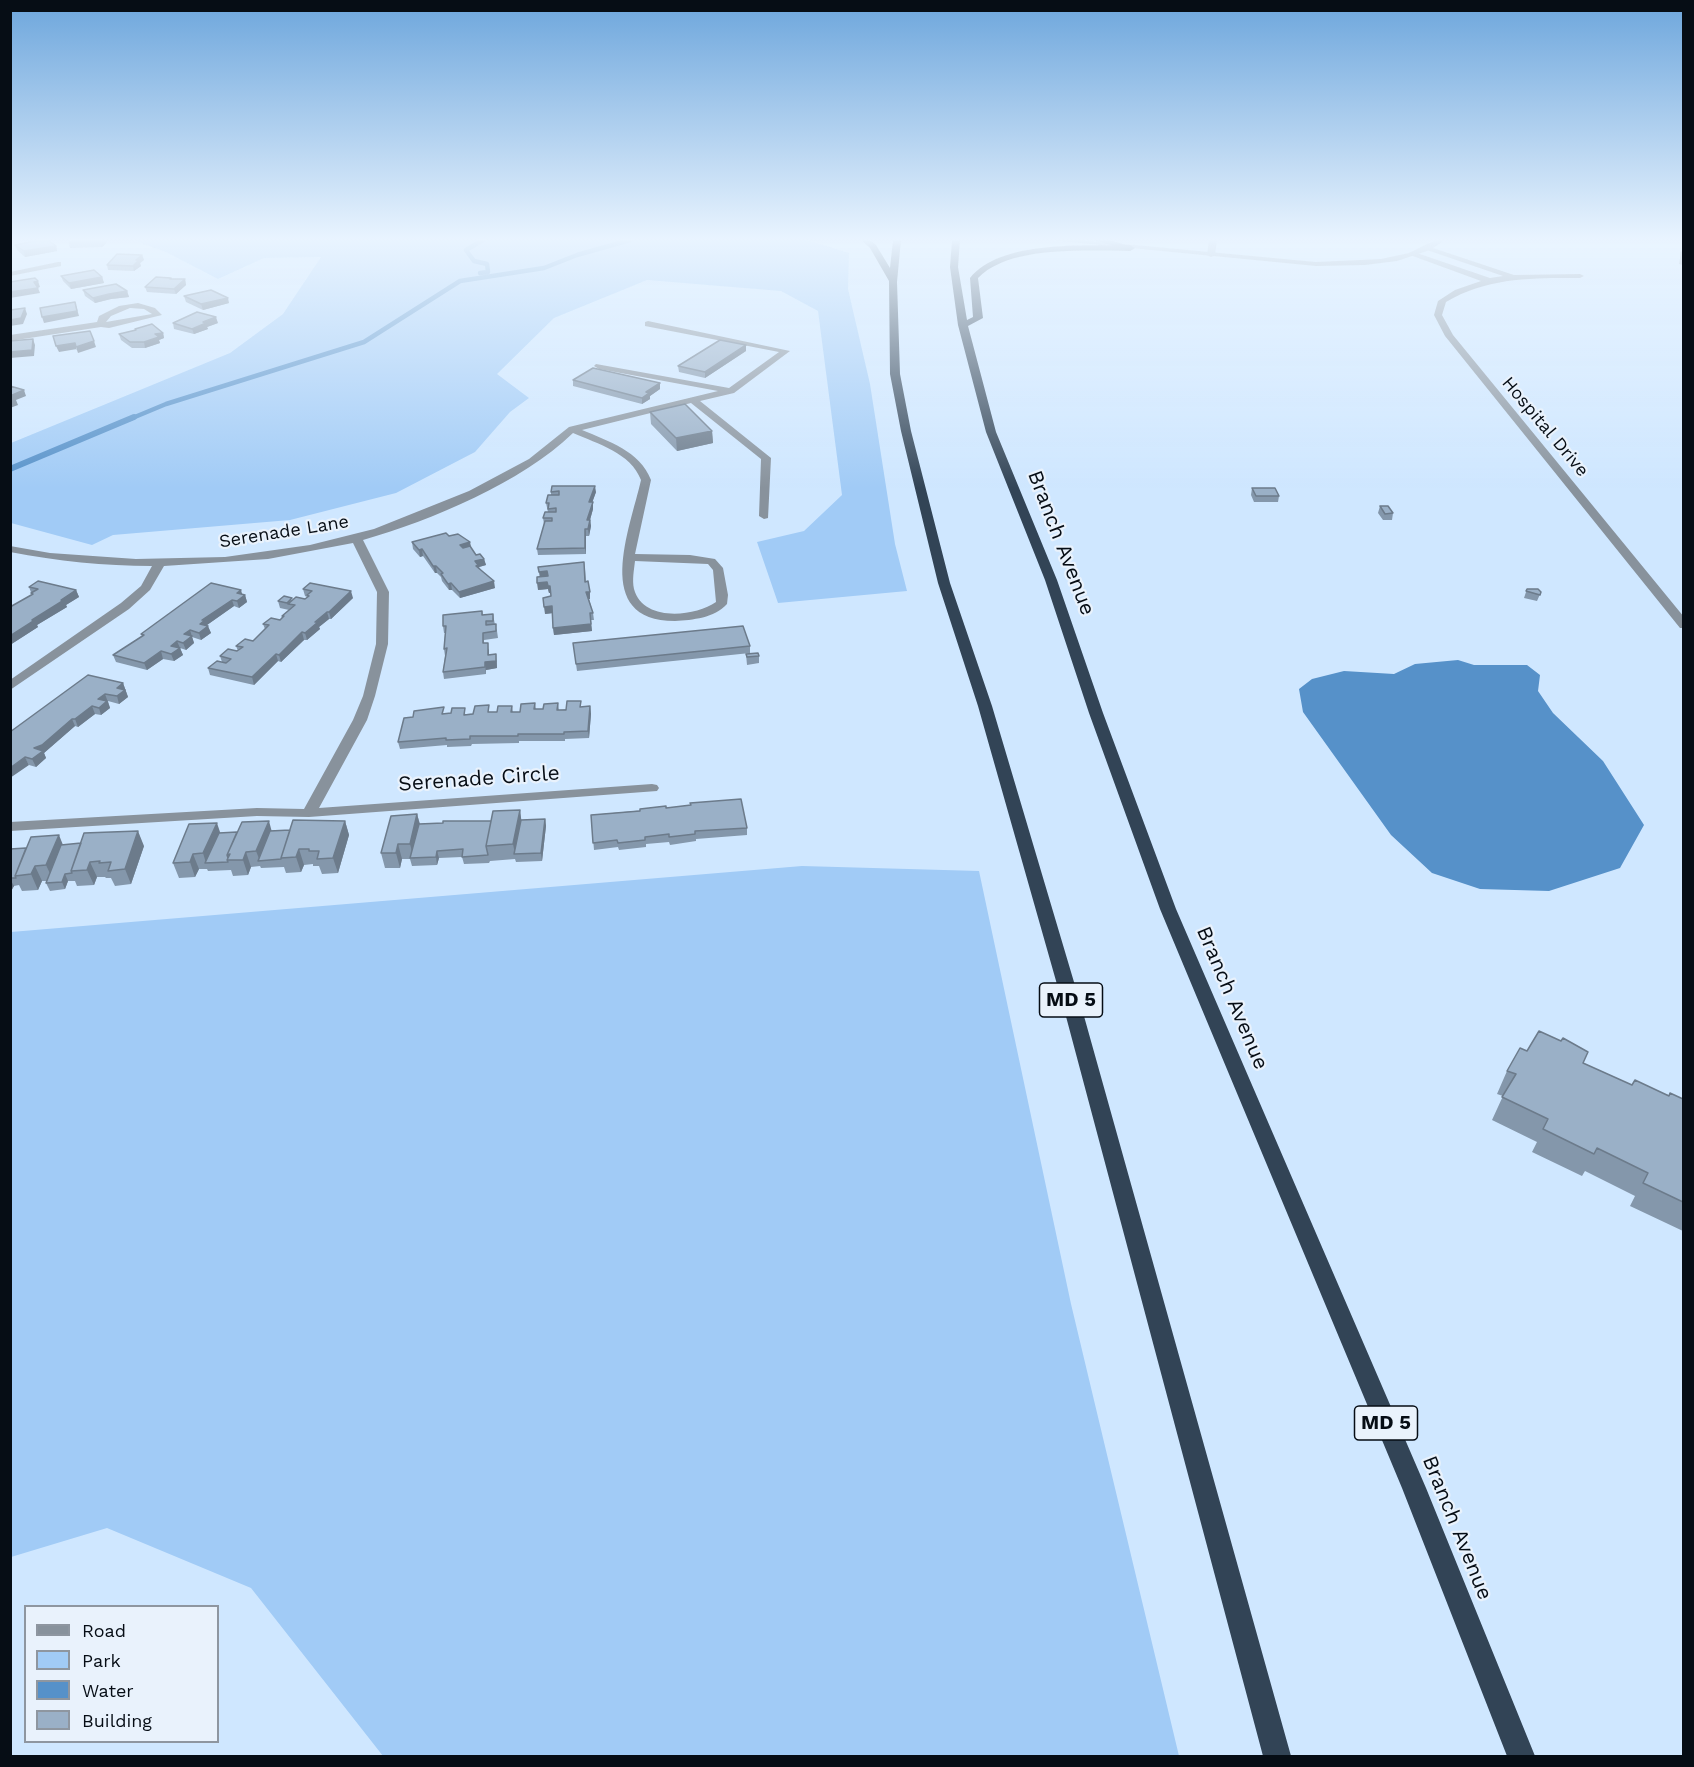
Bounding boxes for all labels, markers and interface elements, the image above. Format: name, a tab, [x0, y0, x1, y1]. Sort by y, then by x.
street label: Hospital Drive	[1497, 373, 1593, 481]
street label: Branch Avenue	[1022, 467, 1100, 619]
street label: Serenade Lane	[218, 511, 350, 553]
street label: Serenade Circle	[397, 761, 561, 797]
street label: Branch Avenue	[1190, 923, 1274, 1073]
road number: MD 5	[1040, 983, 1102, 1017]
road number: MD 5	[1354, 1406, 1418, 1440]
street label: Branch Avenue	[1417, 1452, 1497, 1604]
legend	[24, 1605, 219, 1743]
text: Road	[82, 1620, 126, 1641]
text: Park	[82, 1650, 121, 1671]
text: Water	[82, 1680, 134, 1701]
text: Building	[82, 1710, 152, 1731]

